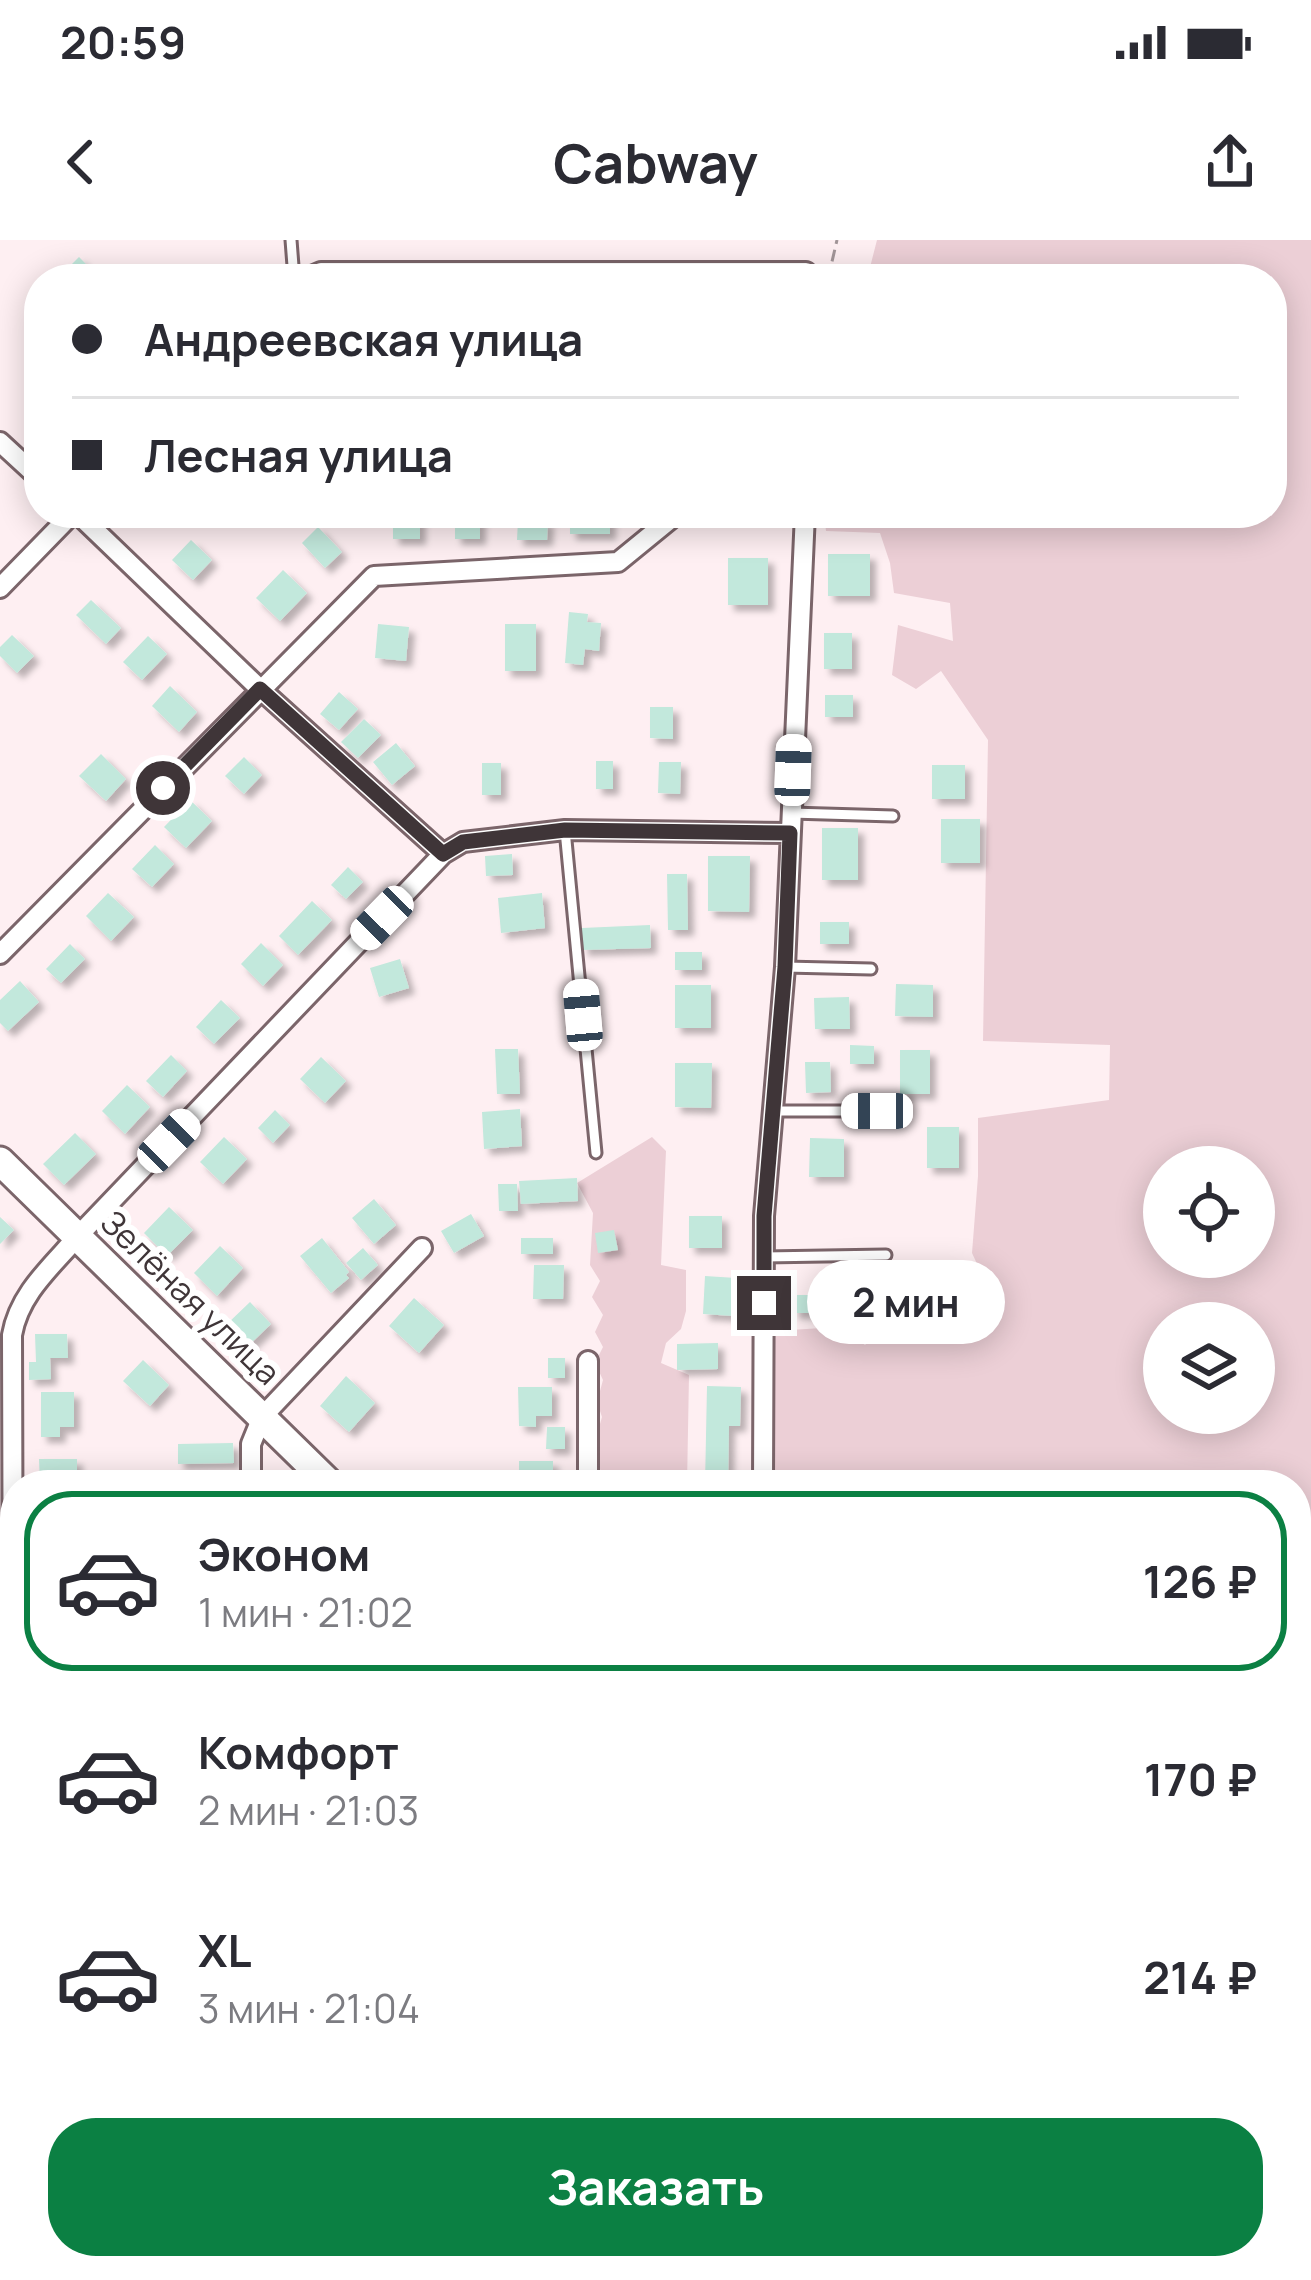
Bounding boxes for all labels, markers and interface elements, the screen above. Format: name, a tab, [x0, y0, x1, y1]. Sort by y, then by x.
text: 20:59	[60, 11, 186, 73]
text: Cabway	[553, 125, 758, 199]
icon: back	[48, 129, 114, 195]
icon: share	[1197, 129, 1263, 195]
text: Андреевская улица	[144, 308, 583, 370]
text: Лесная улица	[144, 424, 453, 486]
car	[774, 733, 812, 807]
route start	[136, 761, 190, 815]
car	[344, 880, 420, 956]
car	[562, 978, 604, 1052]
car	[841, 1093, 913, 1129]
car	[131, 1103, 207, 1179]
map controls	[1143, 1146, 1275, 1434]
button: locate	[1143, 1146, 1275, 1278]
street label: Зелёная улица	[92, 1200, 290, 1394]
callout: 2 мин	[806, 1261, 1004, 1345]
text: 2 мин	[852, 1275, 960, 1329]
route end	[737, 1276, 791, 1330]
button: layers	[1143, 1302, 1275, 1434]
text: Эконом	[198, 1523, 370, 1585]
icon: car	[54, 1527, 162, 1635]
text: 126 ₽	[1143, 1550, 1257, 1612]
text: 1 мин · 21:02	[198, 1585, 413, 1639]
text: Комфорт	[198, 1721, 399, 1783]
icon: car	[54, 1725, 162, 1833]
text: 170 ₽	[1144, 1748, 1257, 1810]
text: 2 мин · 21:03	[198, 1783, 419, 1837]
text: XL	[198, 1919, 252, 1981]
icon: car	[54, 1923, 162, 2031]
text: 214 ₽	[1143, 1946, 1257, 2008]
text: 3 мин · 21:04	[198, 1981, 420, 2035]
button: Заказать	[48, 2118, 1263, 2256]

